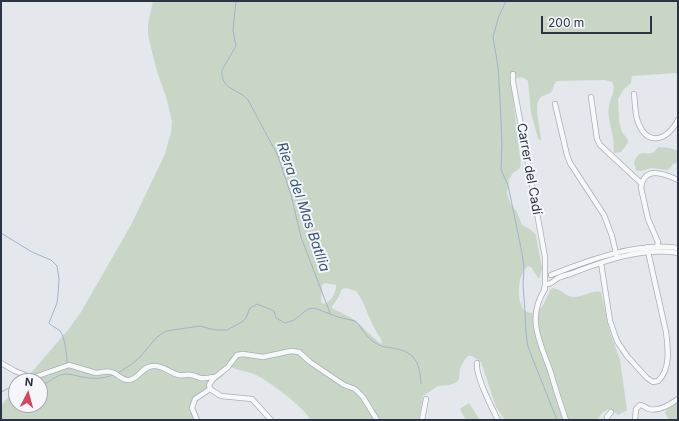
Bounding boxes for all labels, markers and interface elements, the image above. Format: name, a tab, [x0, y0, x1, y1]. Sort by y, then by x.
scale bar	[543, 8, 654, 34]
text: 200 m	[548, 15, 584, 30]
street label: Carrer del Cadí	[513, 122, 545, 216]
water label: Riera del Mas Batllia	[273, 140, 333, 274]
north arrow	[8, 373, 48, 413]
text: N	[24, 375, 34, 389]

